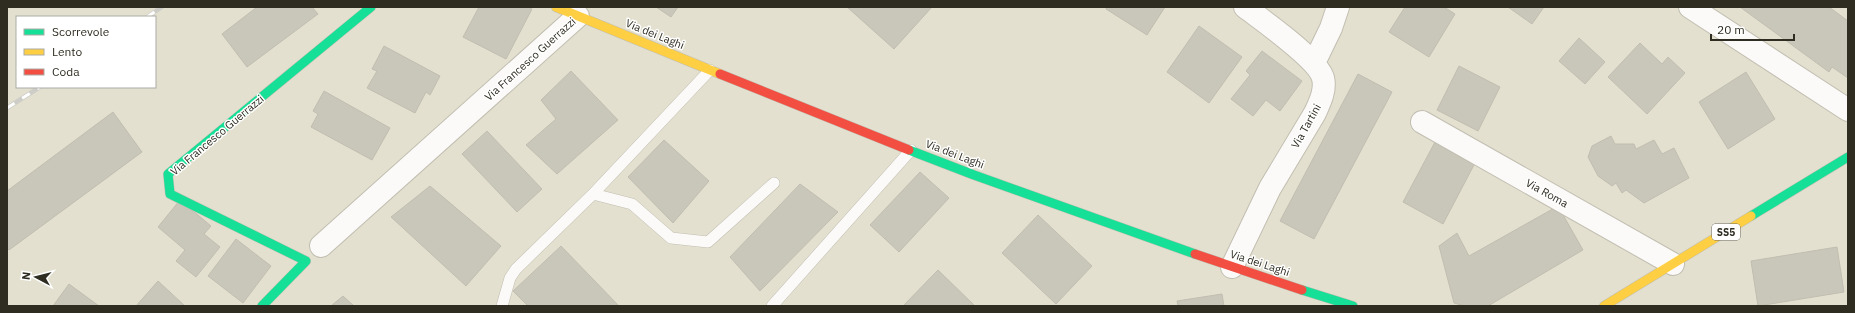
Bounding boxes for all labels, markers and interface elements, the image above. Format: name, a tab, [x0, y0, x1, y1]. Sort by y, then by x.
street label: Via Francesco Guerrazzi	[482, 14, 578, 104]
legend	[16, 16, 156, 88]
street label: Via dei Laghi	[624, 16, 686, 52]
scale bar	[1711, 16, 1794, 42]
text: 20 m	[1717, 22, 1745, 37]
text: Scorrevole	[52, 24, 110, 39]
text: Lento	[52, 44, 82, 59]
text: Coda	[52, 64, 80, 79]
street label: Via Francesco Guerrazzi	[167, 92, 267, 178]
street label: Via Tartini	[1288, 101, 1324, 151]
street label: Via dei Laghi	[924, 136, 986, 172]
street label: Via Roma	[1523, 176, 1571, 210]
road number: SS5	[1712, 224, 1740, 240]
street label: Via dei Laghi	[1228, 247, 1292, 279]
north arrow	[16, 257, 56, 297]
text: N	[19, 271, 34, 281]

